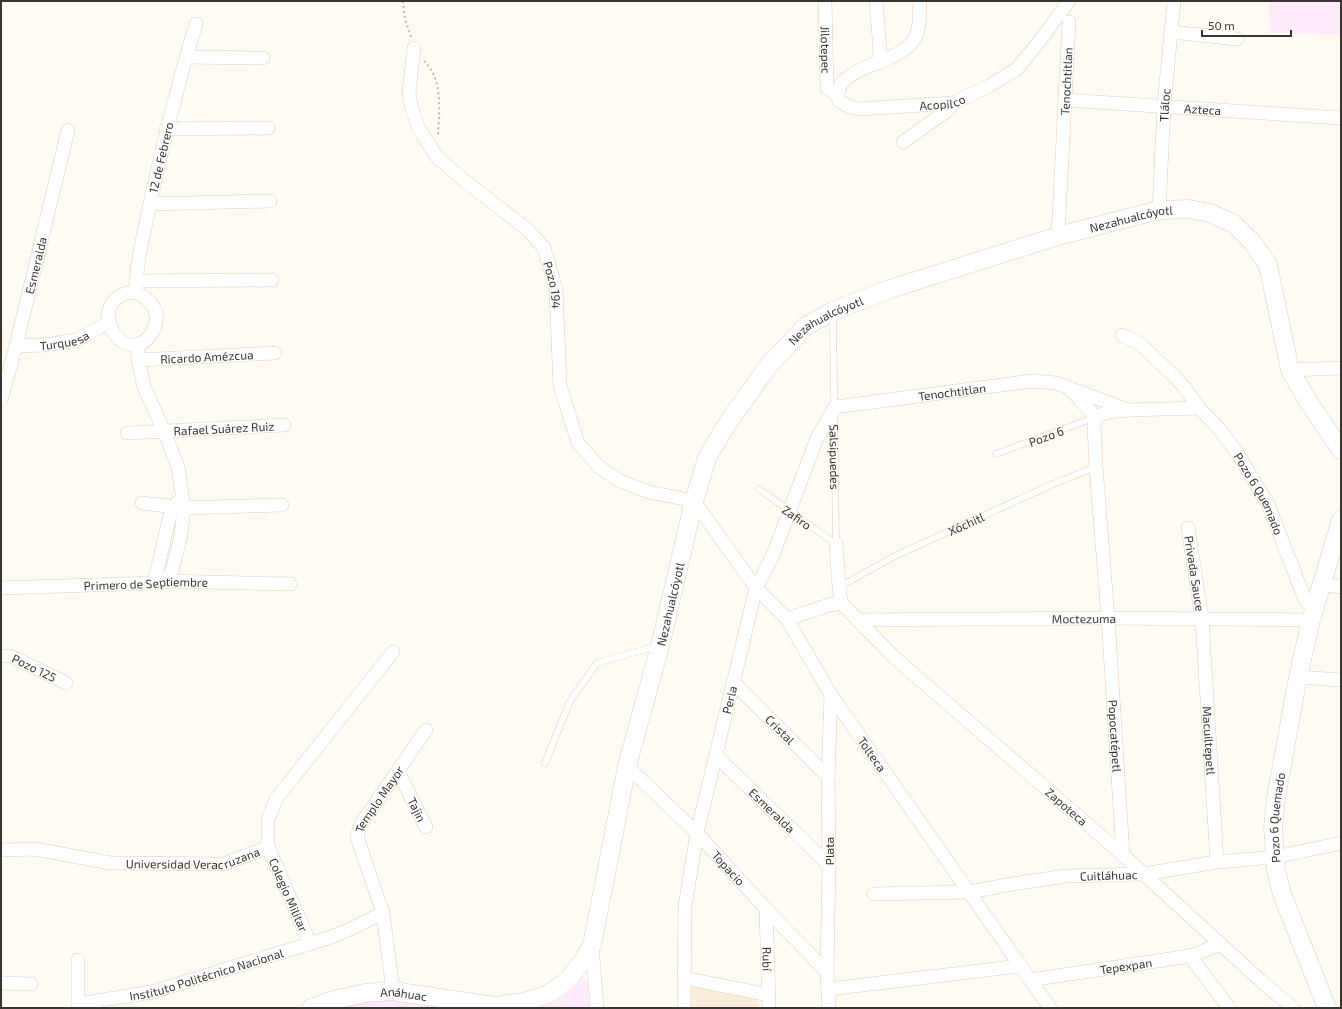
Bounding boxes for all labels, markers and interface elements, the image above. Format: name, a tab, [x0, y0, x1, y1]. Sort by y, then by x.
scale bar	[1202, 12, 1291, 38]
text: 50 m	[1208, 18, 1235, 32]
street label: Jilotepec	[819, 26, 834, 74]
street label: Tenochtitlan	[1057, 47, 1075, 116]
street label: Tláloc	[1156, 88, 1173, 122]
street label: Acopilco	[919, 91, 967, 112]
street label: Azteca	[1184, 101, 1222, 117]
street label: 12 de Febrero	[146, 120, 176, 194]
street label: Nezahualcóyotl	[1088, 203, 1174, 235]
street label: Esmeralda	[22, 235, 49, 295]
street label: Pozo 194	[541, 259, 564, 309]
street label: Nezahualcóyotl	[785, 293, 865, 347]
street label: Turquesa	[40, 328, 92, 352]
street label: Ricardo Amézcua	[160, 347, 254, 366]
street label: Tenochtitlan	[917, 380, 987, 403]
street label: Rafael Suárez Ruiz	[173, 419, 275, 438]
street label: Pozo 6	[1027, 423, 1066, 449]
street label: Salsipuedes	[827, 424, 842, 490]
street label: Pozo 6 Quemado	[1232, 450, 1286, 537]
street label: Zafiro	[780, 502, 814, 532]
street label: Xóchitl	[946, 509, 987, 538]
street label: Privada Sauce	[1182, 535, 1208, 612]
street label: Nezahualcóyotl	[653, 560, 687, 647]
street label: Primero de Septiembre	[83, 574, 208, 592]
street label: Moctezuma	[1052, 611, 1116, 625]
street label: Pozo 125	[10, 651, 59, 684]
street label: Perla	[719, 684, 739, 715]
street label: Popocatépetl	[1106, 699, 1125, 773]
street label: Macuiltepetl	[1200, 706, 1219, 776]
street label: Cristal	[763, 712, 798, 747]
street label: Tolteca	[855, 734, 889, 774]
street label: Templo Mayor	[352, 763, 406, 834]
street label: Pozo 6 Quemado	[1266, 771, 1288, 863]
street label: Zapoteca	[1043, 784, 1090, 828]
street label: Esmeralda	[746, 785, 798, 835]
street label: Tajin	[405, 795, 429, 824]
street label: Plata	[822, 837, 836, 865]
street label: Universidad Veracruzana	[126, 844, 262, 871]
street label: Topacio	[709, 848, 748, 888]
street label: Colegio Militar	[267, 856, 311, 934]
street label: Cuitláhuac	[1080, 867, 1138, 883]
street label: Instituto Politécnico Nacional	[128, 945, 285, 1003]
street label: Rubí	[760, 947, 775, 972]
street label: Tepexpan	[1099, 955, 1153, 976]
street label: Anáhuac	[380, 984, 428, 1003]

